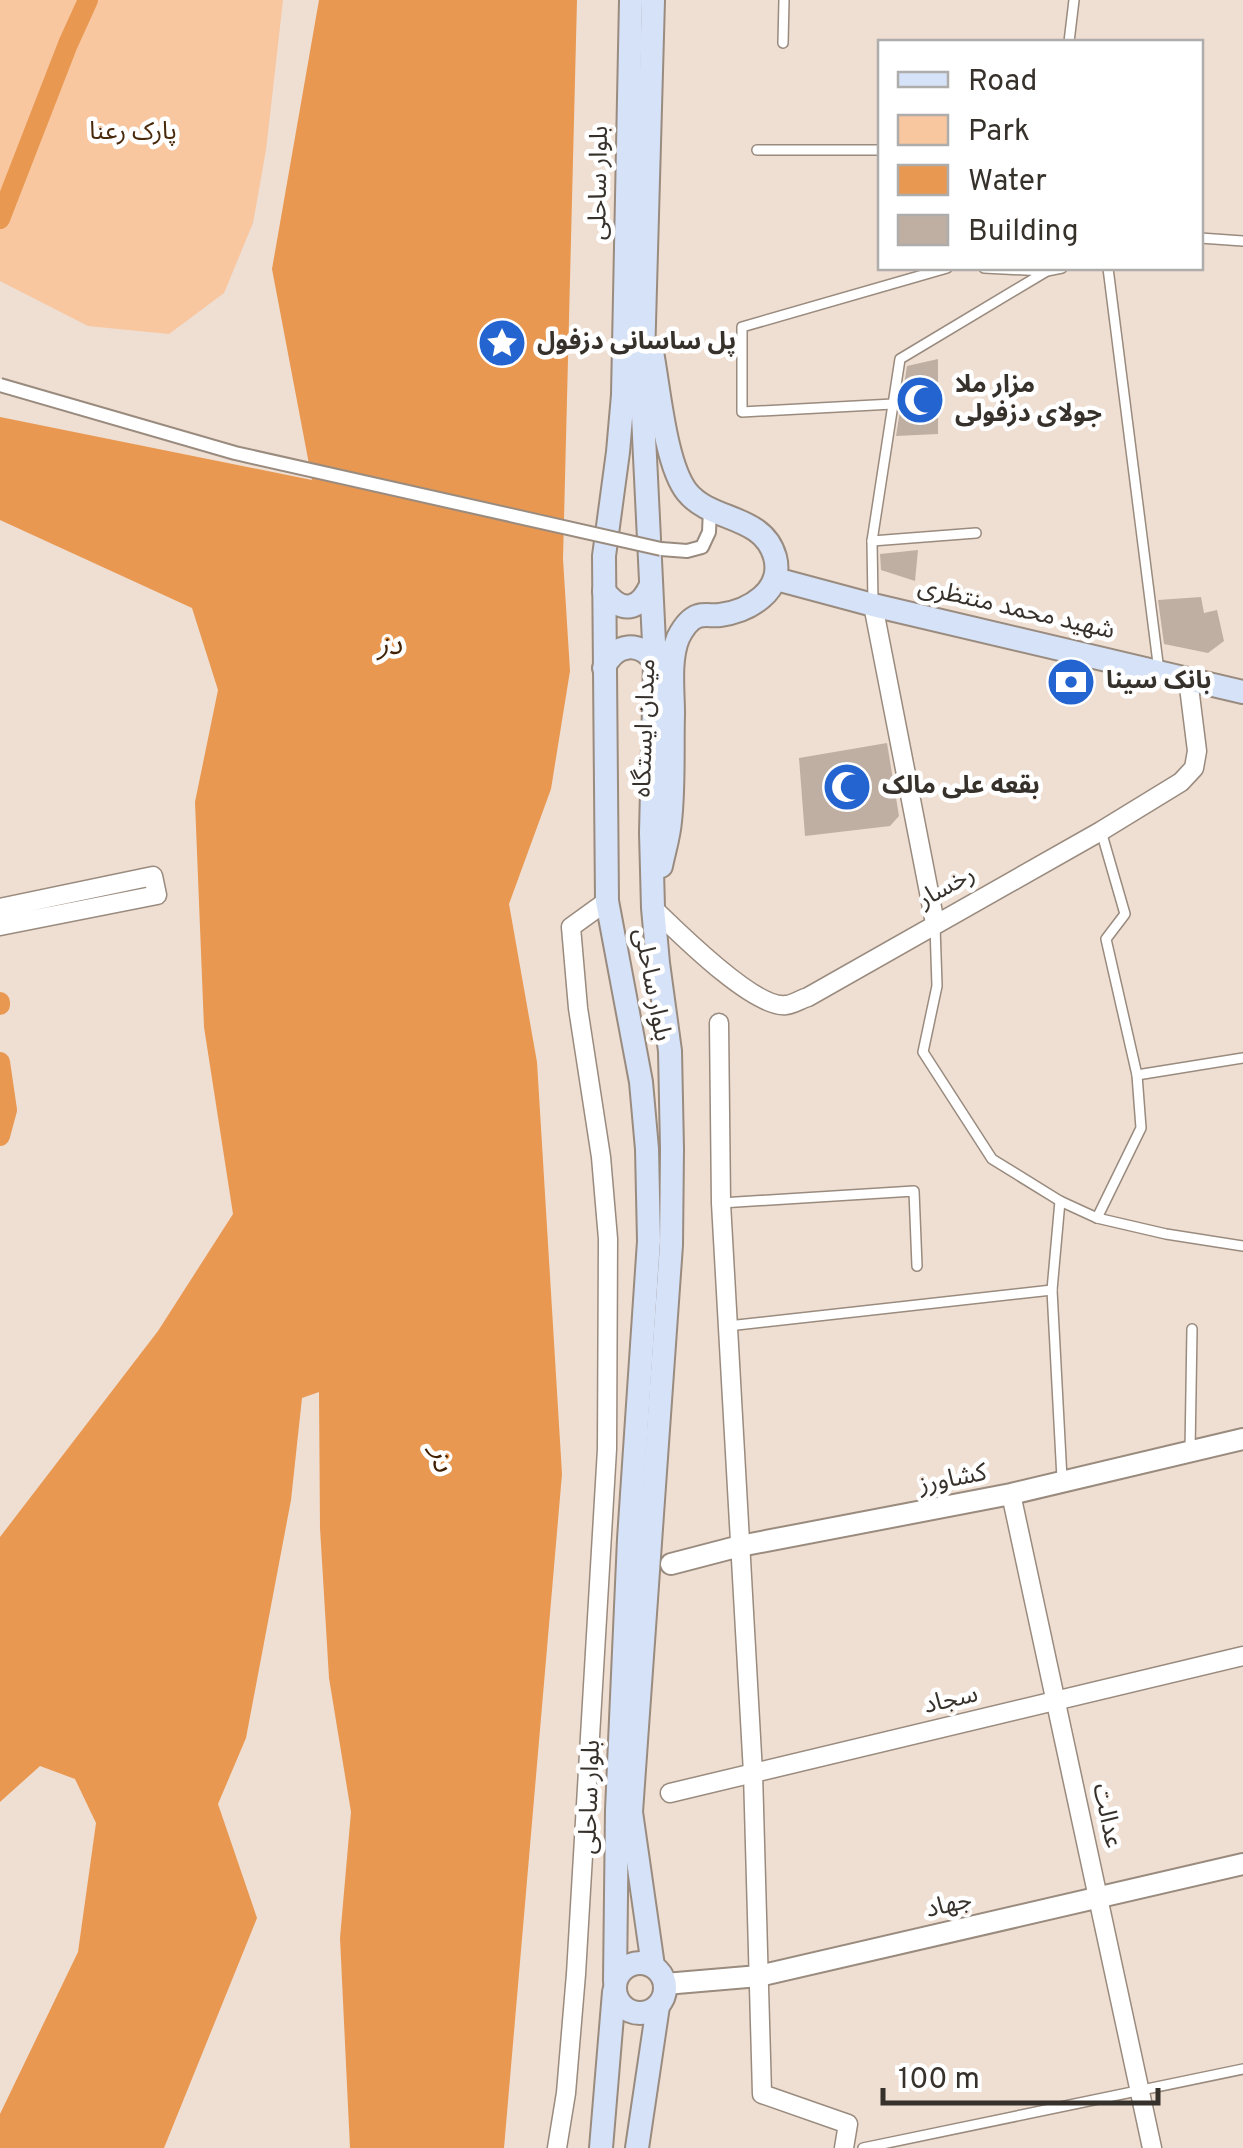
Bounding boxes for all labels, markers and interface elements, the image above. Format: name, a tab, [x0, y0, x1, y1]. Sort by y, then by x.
legend	[878, 40, 1203, 270]
text: Road	[968, 64, 1037, 101]
text: Park	[968, 114, 1030, 151]
park label: پارک رعنا	[89, 117, 177, 149]
street label: بلوار ساحلی	[583, 125, 617, 241]
text: Water	[968, 164, 1047, 201]
text: Building	[968, 214, 1079, 251]
place icon: پل ساسانی دزفول	[476, 317, 528, 369]
place label: پل ساسانی دزفول	[537, 327, 736, 359]
place label: مزار ملا جولای دزفولی	[955, 370, 1102, 431]
mosque icon: مزار ملا جولای دزفولی	[894, 374, 946, 426]
street label: شهید محمد منتظری	[914, 572, 1118, 648]
water label: دز	[376, 629, 402, 665]
bank icon: بانک سینا	[1045, 656, 1097, 708]
street label: میدان ایستگاه	[628, 658, 664, 798]
place label: بانک سینا	[1106, 666, 1211, 698]
mosque icon: بقعه علی مالک	[821, 761, 873, 813]
place label: بقعه علی مالک	[882, 771, 1040, 803]
street label: رخسار	[912, 859, 981, 917]
street label: بلوار ساحلی	[624, 926, 678, 1044]
water label: دز	[420, 1444, 460, 1475]
street label: کشاورز	[915, 1458, 990, 1502]
street label: سجاد	[921, 1679, 981, 1723]
street label: بلوار ساحلی	[573, 1739, 609, 1855]
street label: عدالت	[1084, 1781, 1128, 1851]
street label: جهاد	[923, 1885, 975, 1927]
scale bar	[883, 2043, 1158, 2105]
text: 100 m	[898, 2062, 980, 2099]

